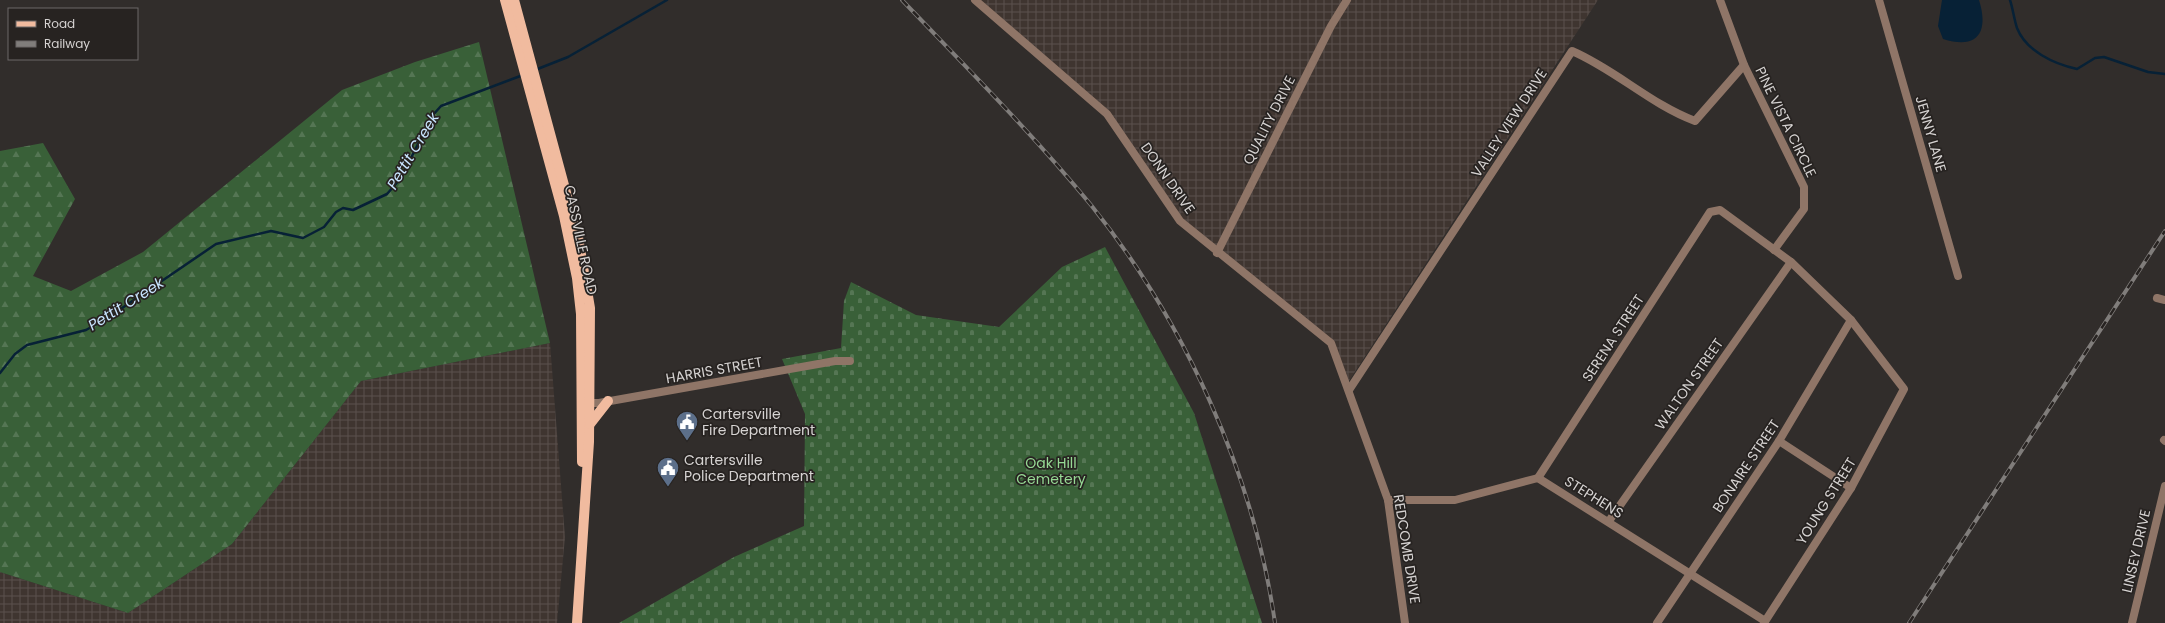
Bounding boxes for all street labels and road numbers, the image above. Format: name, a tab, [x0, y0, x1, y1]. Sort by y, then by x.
street label: PINE VISTA CIRCLE	[1750, 63, 1822, 181]
street label: VALLEY VIEW DRIVE	[1466, 65, 1552, 181]
street label: QUALITY DRIVE	[1238, 72, 1300, 168]
street label: JENNY LANE	[1911, 93, 1951, 175]
street label: DONN DRIVE	[1136, 138, 1200, 218]
street label: CASSVILLE ROAD	[560, 183, 602, 297]
street label: SERENA STREET	[1577, 290, 1649, 386]
street label: WALTON STREET	[1650, 334, 1728, 434]
street label: HARRIS STREET	[664, 352, 764, 388]
street label: BONAIRE STREET	[1708, 415, 1785, 516]
street label: YOUNG STREET	[1791, 453, 1861, 548]
street label: STEPHENS	[1561, 471, 1627, 523]
street label: REDCOMB DRIVE	[1388, 493, 1426, 605]
street label: LINSEY DRIVE	[2117, 507, 2155, 595]

